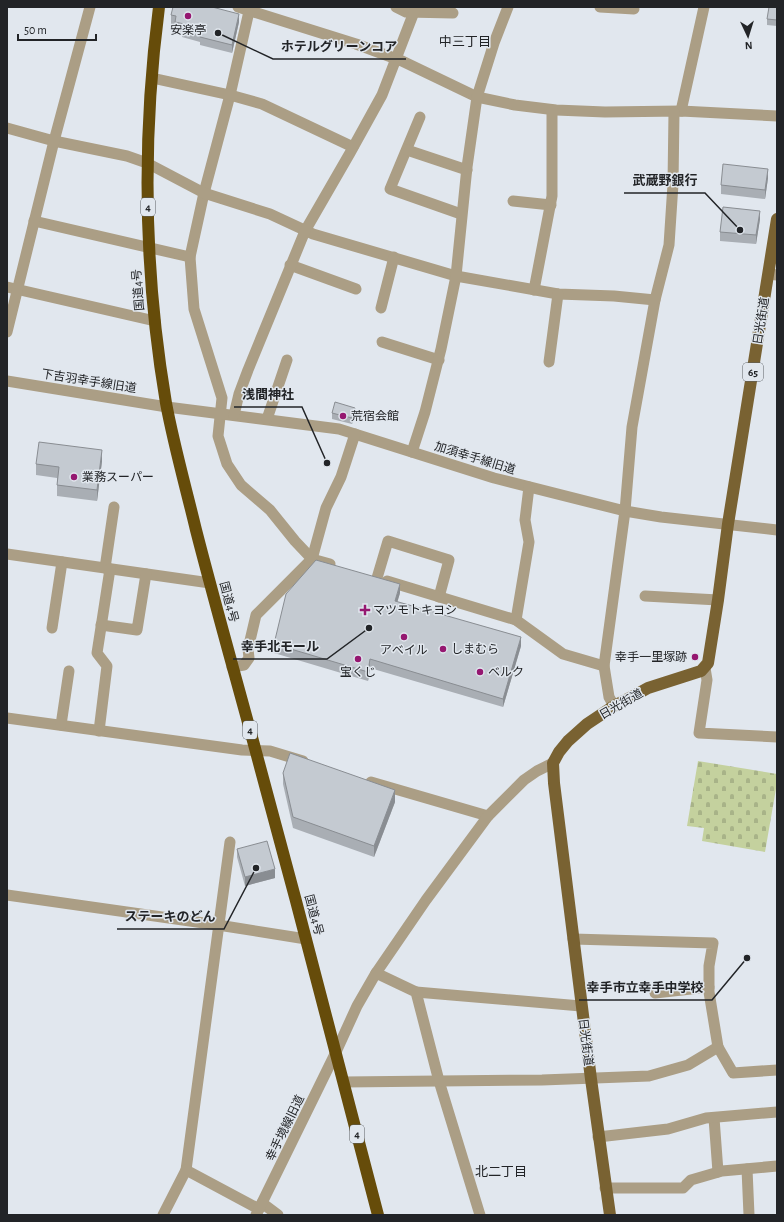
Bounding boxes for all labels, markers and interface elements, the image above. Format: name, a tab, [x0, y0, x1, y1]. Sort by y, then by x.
marker: 安楽亭	[183, 11, 193, 21]
scale bar	[18, 16, 96, 42]
north arrow	[728, 16, 768, 56]
place label: 安楽亭	[170, 23, 206, 36]
text: 50 m	[24, 24, 47, 36]
callout: ホテルグリーンコア	[273, 34, 406, 59]
district label: 中三丁目	[439, 35, 491, 49]
text: ホテルグリーンコア	[281, 39, 397, 54]
text: N	[744, 40, 753, 51]
callout: 武蔵野銀行	[624, 168, 705, 193]
text: 武蔵野銀行	[632, 173, 698, 188]
road number: 4	[141, 198, 155, 216]
street label: 国道4号	[129, 269, 146, 311]
street label: 日光街道	[750, 296, 771, 346]
road number: 65	[743, 363, 763, 381]
street label: 下吉羽幸手線旧道	[41, 367, 138, 394]
callout: 浅間神社	[234, 382, 302, 407]
text: 浅間神社	[242, 387, 294, 402]
place label: 荒宿会館	[351, 410, 399, 422]
marker: 荒宿会館	[338, 411, 348, 421]
street label: 加須幸手線旧道	[433, 439, 517, 476]
place label: 業務スーパー	[82, 470, 154, 483]
marker: 業務スーパー	[69, 472, 79, 482]
street label: 国道4号	[218, 580, 241, 624]
place label: マツモトキヨシ	[373, 604, 457, 616]
marker: マツモトキヨシ	[360, 605, 370, 615]
marker: アベイル	[399, 632, 409, 642]
callout: 幸手北モール	[233, 634, 327, 659]
text: 幸手北モール	[241, 639, 319, 654]
place label: しまむら	[451, 642, 499, 655]
place label: アベイル	[380, 644, 428, 656]
marker: しまむら	[438, 644, 448, 654]
place label: 幸手一里塚跡	[615, 651, 687, 663]
marker: 幸手一里塚跡	[690, 652, 700, 662]
marker: 宝くじ	[353, 654, 363, 664]
place label: 宝くじ	[340, 666, 376, 678]
place label: ベルク	[488, 666, 524, 678]
marker: ベルク	[475, 667, 485, 677]
street label: 日光街道	[597, 686, 645, 721]
road number: 4	[243, 721, 257, 739]
street label: 国道4号	[303, 893, 326, 937]
callout: ステーキのどん	[117, 904, 224, 929]
text: ステーキのどん	[124, 910, 216, 924]
callout: 幸手市立幸手中学校	[579, 975, 712, 1000]
text: 幸手市立幸手中学校	[586, 980, 704, 995]
street label: 日光街道	[577, 1017, 596, 1067]
street label: 幸手境線旧道	[263, 1093, 306, 1163]
road number: 4	[350, 1125, 364, 1143]
district label: 北二丁目	[475, 1164, 527, 1179]

